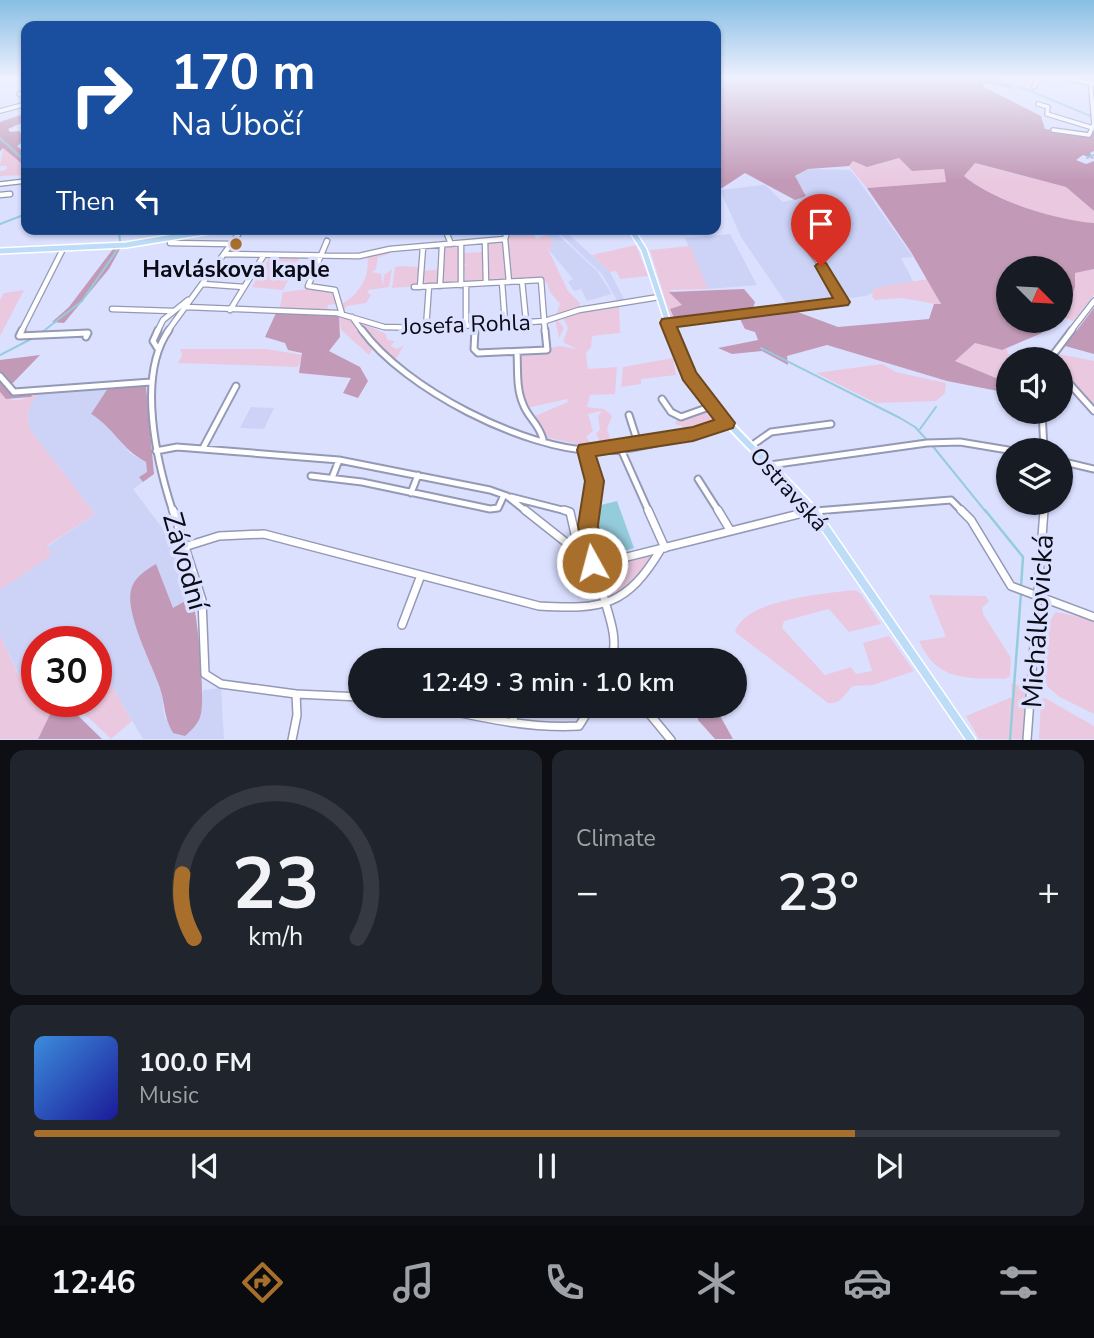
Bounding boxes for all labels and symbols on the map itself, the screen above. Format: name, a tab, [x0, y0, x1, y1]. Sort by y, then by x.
pin	[791, 194, 851, 266]
marker: Havláskova kaple	[228, 236, 244, 252]
place label: Havláskova kaple	[142, 254, 330, 285]
north arrow	[996, 256, 1073, 332]
street label: Josefa Rohla	[400, 307, 531, 342]
street label: Ostravská	[743, 441, 835, 538]
street label: Závodní	[153, 508, 217, 616]
position arrow	[555, 526, 629, 600]
street label: Michálkovická	[1013, 533, 1063, 709]
speed limit sign: 30	[21, 626, 112, 717]

